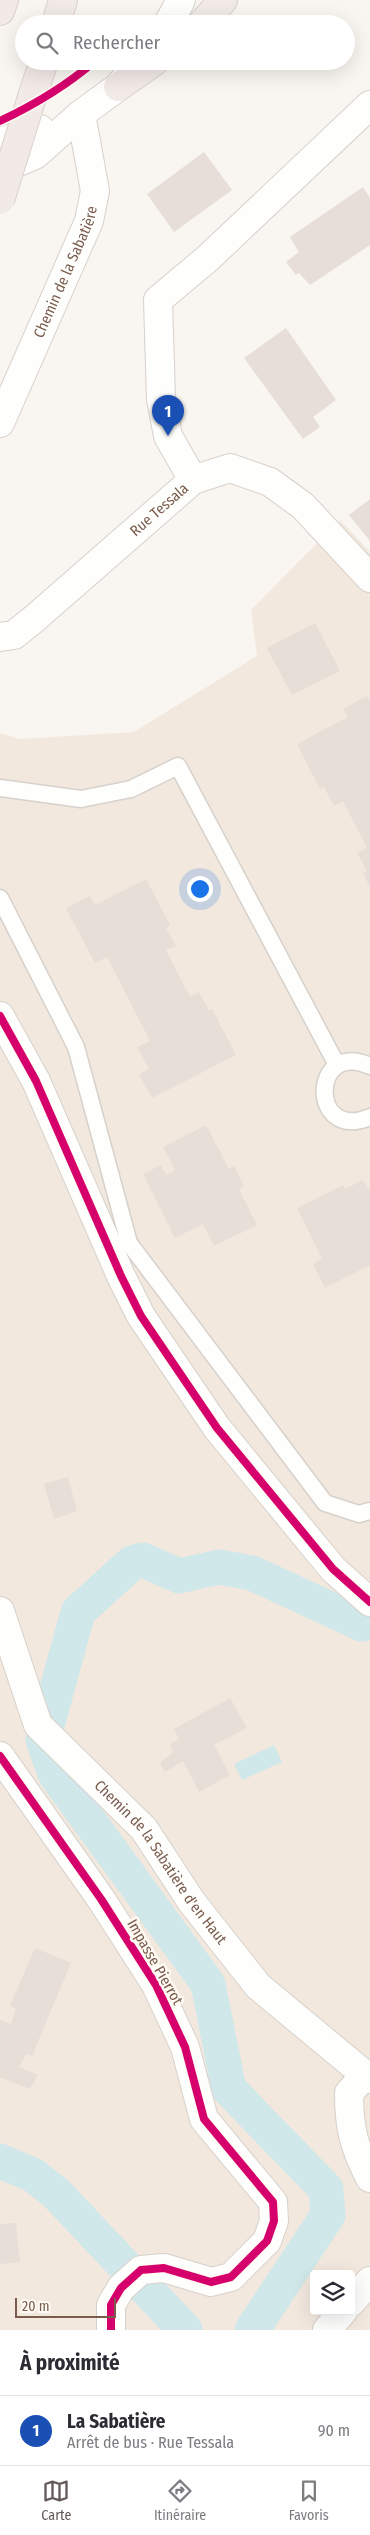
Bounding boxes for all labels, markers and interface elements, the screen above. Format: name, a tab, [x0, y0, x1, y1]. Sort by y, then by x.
search box	[15, 15, 355, 70]
icon: search	[33, 29, 61, 57]
text: Rechercher	[73, 31, 160, 54]
street label: Chemin de la Sabatière	[30, 204, 101, 340]
pin: 1	[152, 395, 184, 436]
street label: Rue Tessala	[126, 479, 192, 540]
your location	[187, 876, 213, 902]
street label: Chemin de la Sabatière d'en Haut	[91, 1776, 231, 1948]
street label: Impasse Pierrot	[123, 1916, 187, 2008]
map controls	[310, 2270, 355, 2315]
button: layers	[310, 2270, 355, 2315]
scale bar	[15, 2295, 116, 2318]
text: 20 m	[22, 2298, 50, 2315]
text: À proximité	[20, 2350, 120, 2376]
text: La Sabatière	[67, 2410, 165, 2433]
text: 1	[33, 2421, 39, 2440]
text: 90 m	[318, 2421, 350, 2440]
text: Arrêt de bus · Rue Tessala	[67, 2433, 234, 2452]
tab: Carte	[41, 2477, 71, 2524]
tab: Itinéraire	[154, 2477, 206, 2524]
tab: Favoris	[289, 2477, 329, 2524]

